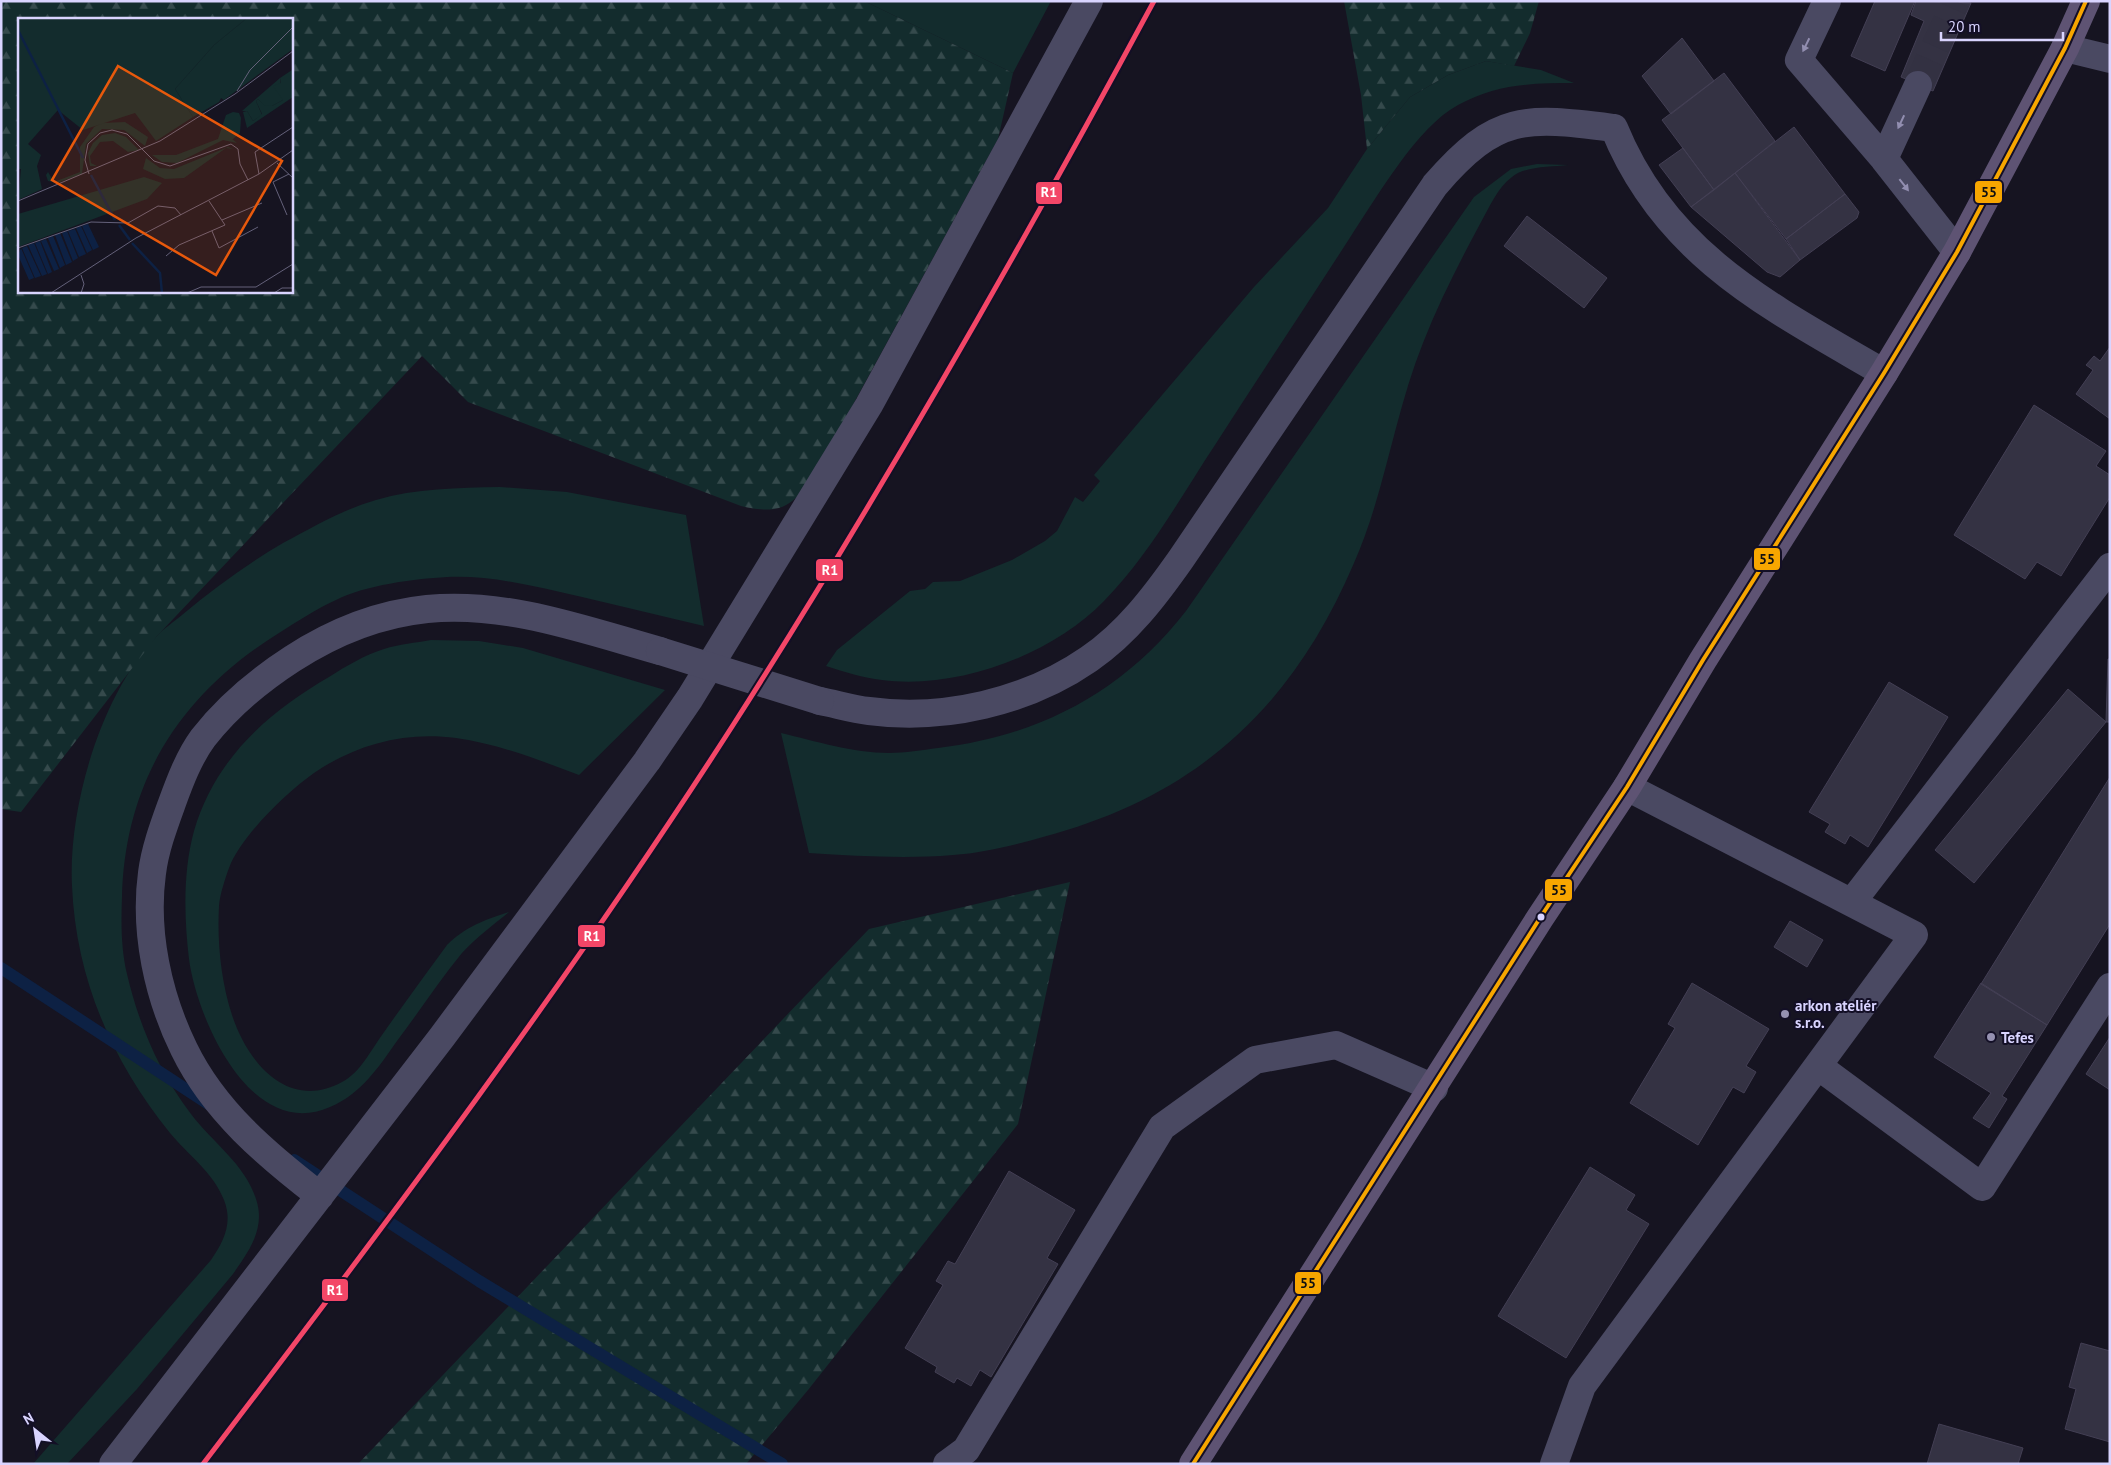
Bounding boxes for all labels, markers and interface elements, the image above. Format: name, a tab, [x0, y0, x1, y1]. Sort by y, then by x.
scale bar	[1941, 10, 2064, 42]
text: 20 m	[1948, 17, 1981, 36]
inset map	[18, 18, 292, 292]
one-way arrow	[1802, 38, 1810, 52]
one-way arrow	[1897, 115, 1905, 129]
one-way arrow	[1899, 178, 1910, 191]
line badge: 55	[1974, 180, 2003, 204]
line badge: R1	[1035, 181, 1063, 205]
text: R1	[1041, 183, 1057, 201]
text: 55	[1981, 183, 1997, 201]
line badge: 55	[1753, 547, 1781, 571]
text: 55	[1759, 550, 1775, 568]
line badge: R1	[815, 558, 844, 582]
text: R1	[822, 561, 838, 579]
line badge: 55	[1544, 878, 1573, 902]
text: 55	[1551, 881, 1567, 899]
unlabelled marker	[1536, 912, 1546, 922]
line badge: R1	[577, 924, 606, 948]
text: R1	[584, 927, 600, 945]
place label: arkon ateliér s.r.o.	[1795, 996, 1877, 1032]
marker: arkon ateliér s.r.o.	[1779, 1008, 1791, 1020]
place label: Tefes	[2001, 1028, 2034, 1047]
marker: Tefes	[1985, 1031, 1997, 1043]
line badge: 55	[1294, 1271, 1322, 1295]
text: 55	[1300, 1274, 1316, 1292]
line badge: R1	[321, 1278, 349, 1302]
text: R1	[327, 1281, 343, 1299]
north arrow	[10, 1405, 60, 1455]
text: N	[20, 1409, 37, 1429]

